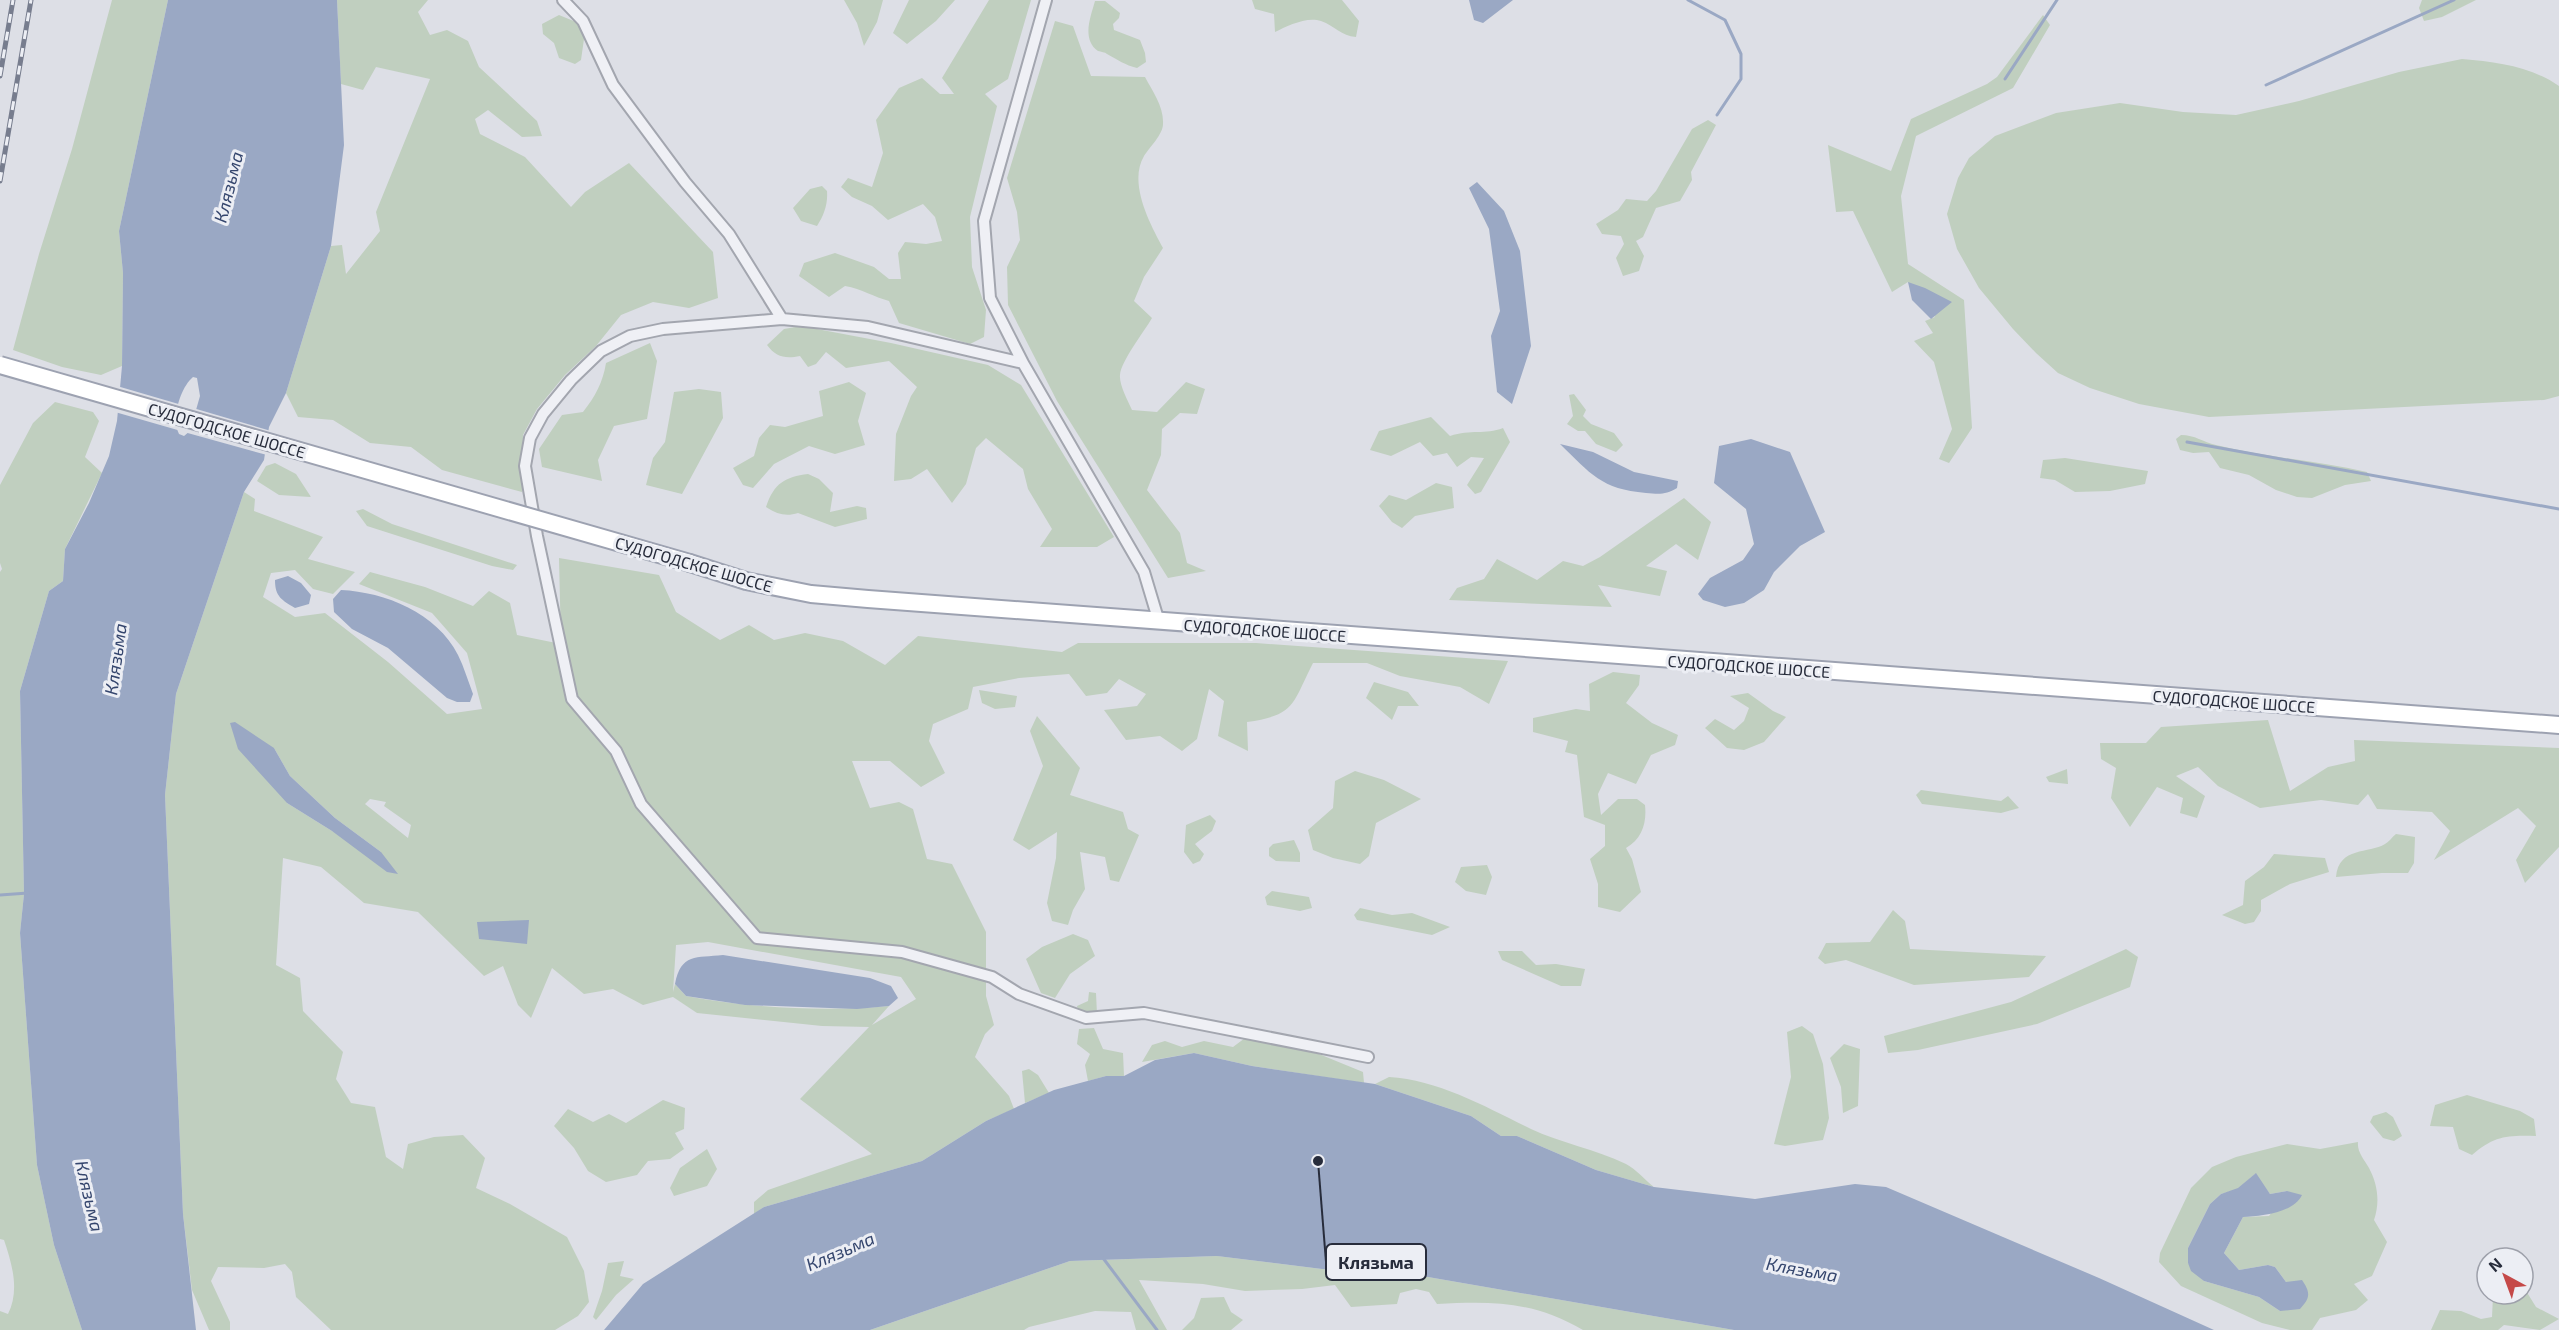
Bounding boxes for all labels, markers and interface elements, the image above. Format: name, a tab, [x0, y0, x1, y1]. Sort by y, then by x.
water label: Клязьма	[209, 149, 247, 225]
street label: СУДОГОДСКОЕ ШОССЕ	[146, 398, 308, 462]
street label: СУДОГОДСКОЕ ШОССЕ	[613, 532, 775, 596]
street label: СУДОГОДСКОЕ ШОССЕ	[1183, 615, 1347, 645]
water label: Клязьма	[99, 622, 131, 696]
street label: СУДОГОДСКОЕ ШОССЕ	[1667, 651, 1831, 681]
street label: СУДОГОДСКОЕ ШОССЕ	[2152, 686, 2316, 716]
water label: Клязьма	[71, 1158, 109, 1234]
water label: Клязьма	[802, 1227, 878, 1275]
callout: Клязьма	[1326, 1244, 1426, 1280]
north arrow	[2475, 1246, 2535, 1306]
text: Клязьма	[1338, 1251, 1414, 1273]
water label: Клязьма	[1764, 1252, 1840, 1286]
text: N	[2484, 1253, 2505, 1275]

